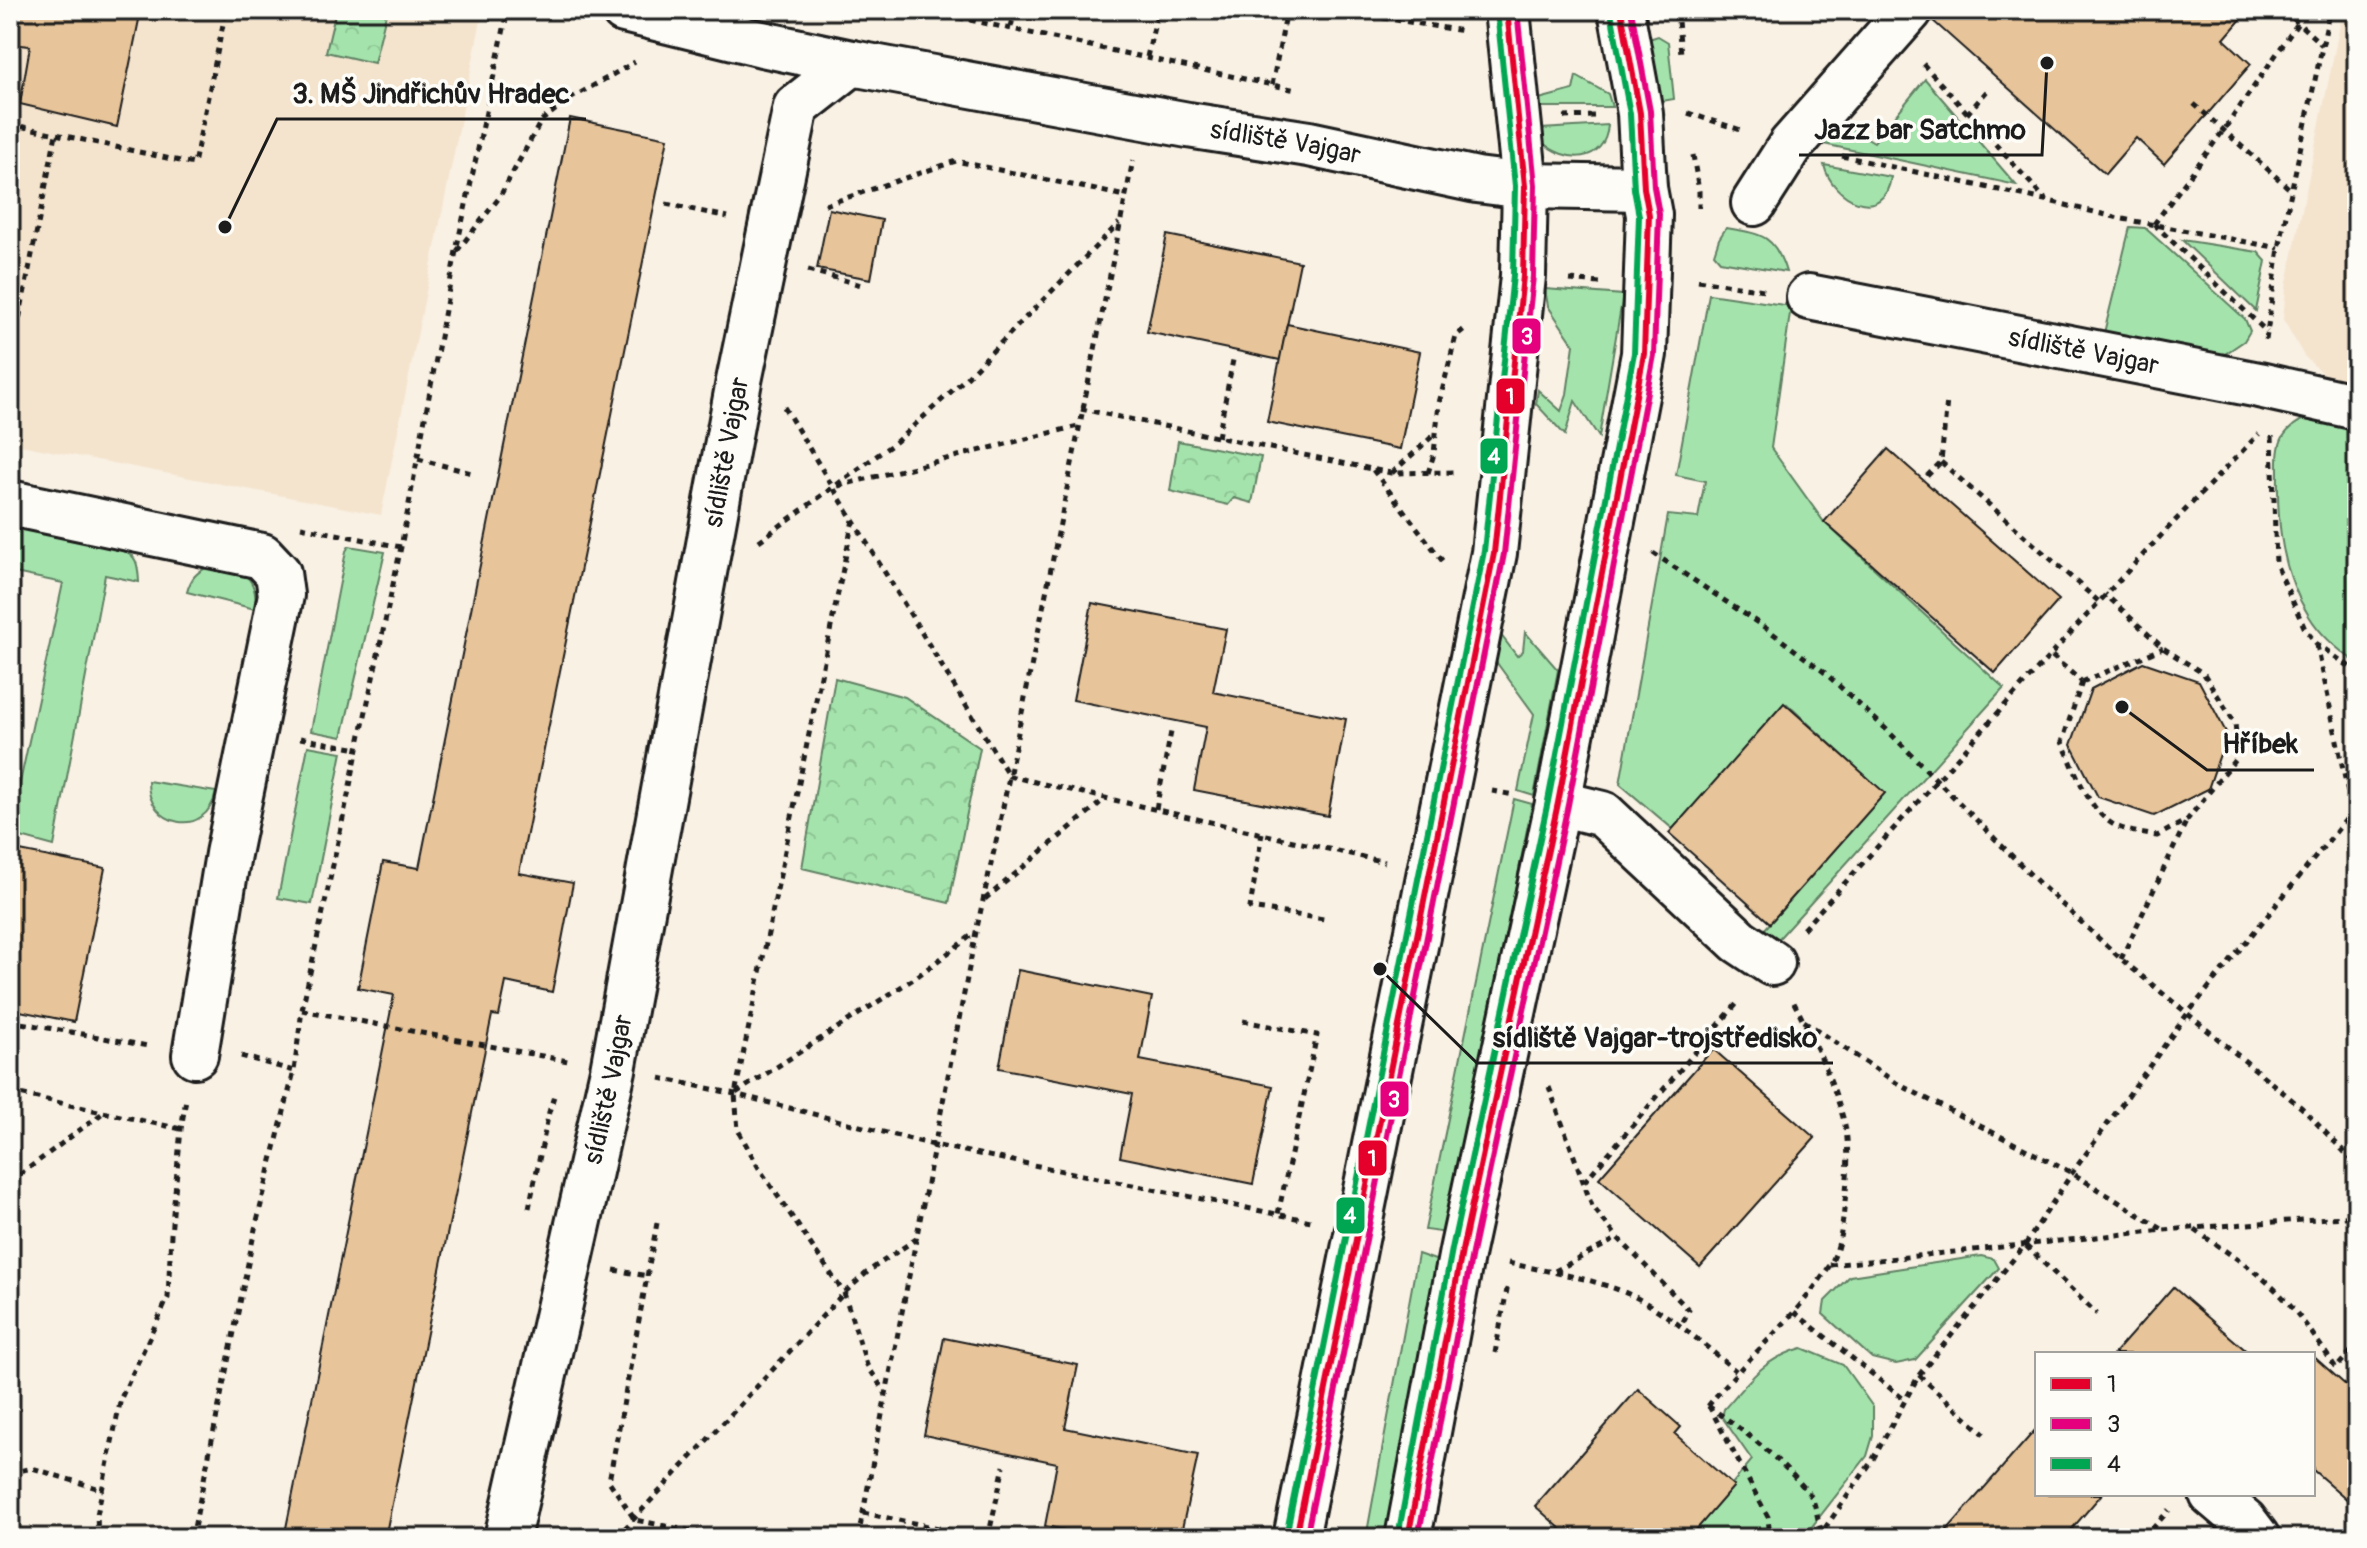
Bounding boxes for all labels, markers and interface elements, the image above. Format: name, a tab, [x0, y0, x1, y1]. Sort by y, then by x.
callout: 3. MŠ Jindřichův Hradec	[277, 67, 586, 119]
text: 3. MŠ Jindřichův Hradec	[292, 76, 570, 112]
callout: Jazz bar Satchmo	[1799, 103, 2042, 155]
text: Jazz bar Satchmo	[1814, 113, 2026, 148]
street label: sídliště Vajgar	[1208, 114, 1364, 172]
line badge: 3	[1511, 317, 1542, 355]
street label: sídliště Vajgar	[2006, 321, 2162, 382]
text: 3	[1521, 323, 1533, 351]
street label: sídliště Vajgar	[698, 374, 757, 530]
line badge: 1	[1495, 377, 1526, 415]
text: 1	[1506, 383, 1514, 411]
line badge: 4	[1479, 437, 1509, 475]
text: 4	[1488, 443, 1501, 471]
callout: Hříbek	[2207, 718, 2314, 770]
text: Hříbek	[2222, 727, 2298, 762]
street label: sídliště Vajgar	[577, 1011, 640, 1167]
callout: sídliště Vajgar-trojstředisko	[1477, 1011, 1833, 1063]
text: sídliště Vajgar-trojstředisko	[1493, 1021, 1817, 1056]
line badge: 3	[1379, 1080, 1410, 1118]
text: 3	[1388, 1086, 1400, 1114]
line badge: 1	[1357, 1139, 1388, 1177]
text: 1	[1368, 1145, 1376, 1173]
line badge: 4	[1335, 1196, 1366, 1235]
text: 4	[1344, 1202, 1357, 1230]
legend	[2035, 1352, 2315, 1496]
text: 1	[2107, 1370, 2116, 1399]
text: 3	[2107, 1410, 2120, 1439]
text: 4	[2107, 1450, 2121, 1479]

